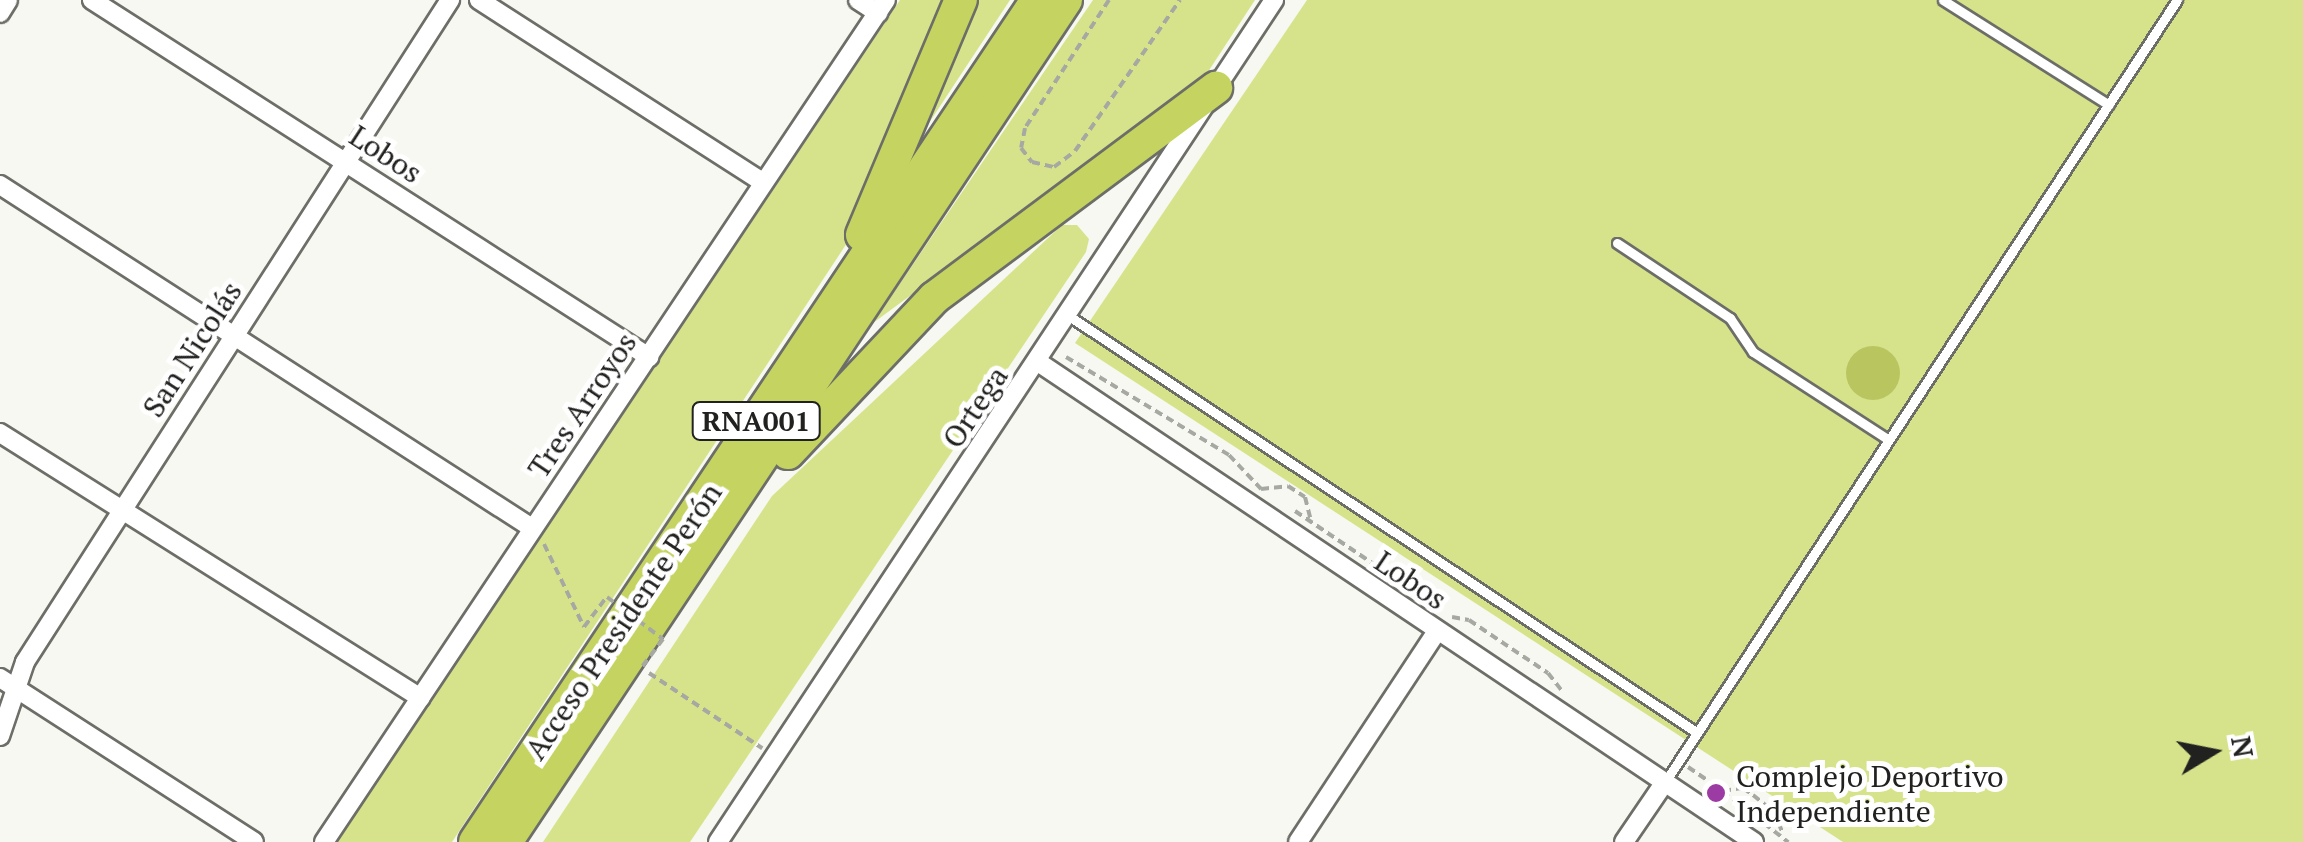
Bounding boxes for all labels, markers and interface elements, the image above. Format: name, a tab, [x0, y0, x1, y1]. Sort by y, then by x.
street label: Lobos	[343, 117, 429, 191]
street label: San Nicolás	[135, 274, 249, 424]
street label: Tres Arroyos	[520, 325, 644, 485]
street label: Ortega	[935, 359, 1015, 455]
road number: RNA001	[691, 398, 821, 444]
street label: Acceso Presidente Perón	[517, 476, 729, 766]
street label: Lobos	[1368, 543, 1454, 617]
north arrow	[2163, 702, 2263, 802]
text: N	[2223, 733, 2263, 760]
place label: Complejo Deportivo Independiente	[1736, 758, 2004, 828]
marker: Complejo Deportivo Independiente	[1705, 782, 1727, 804]

